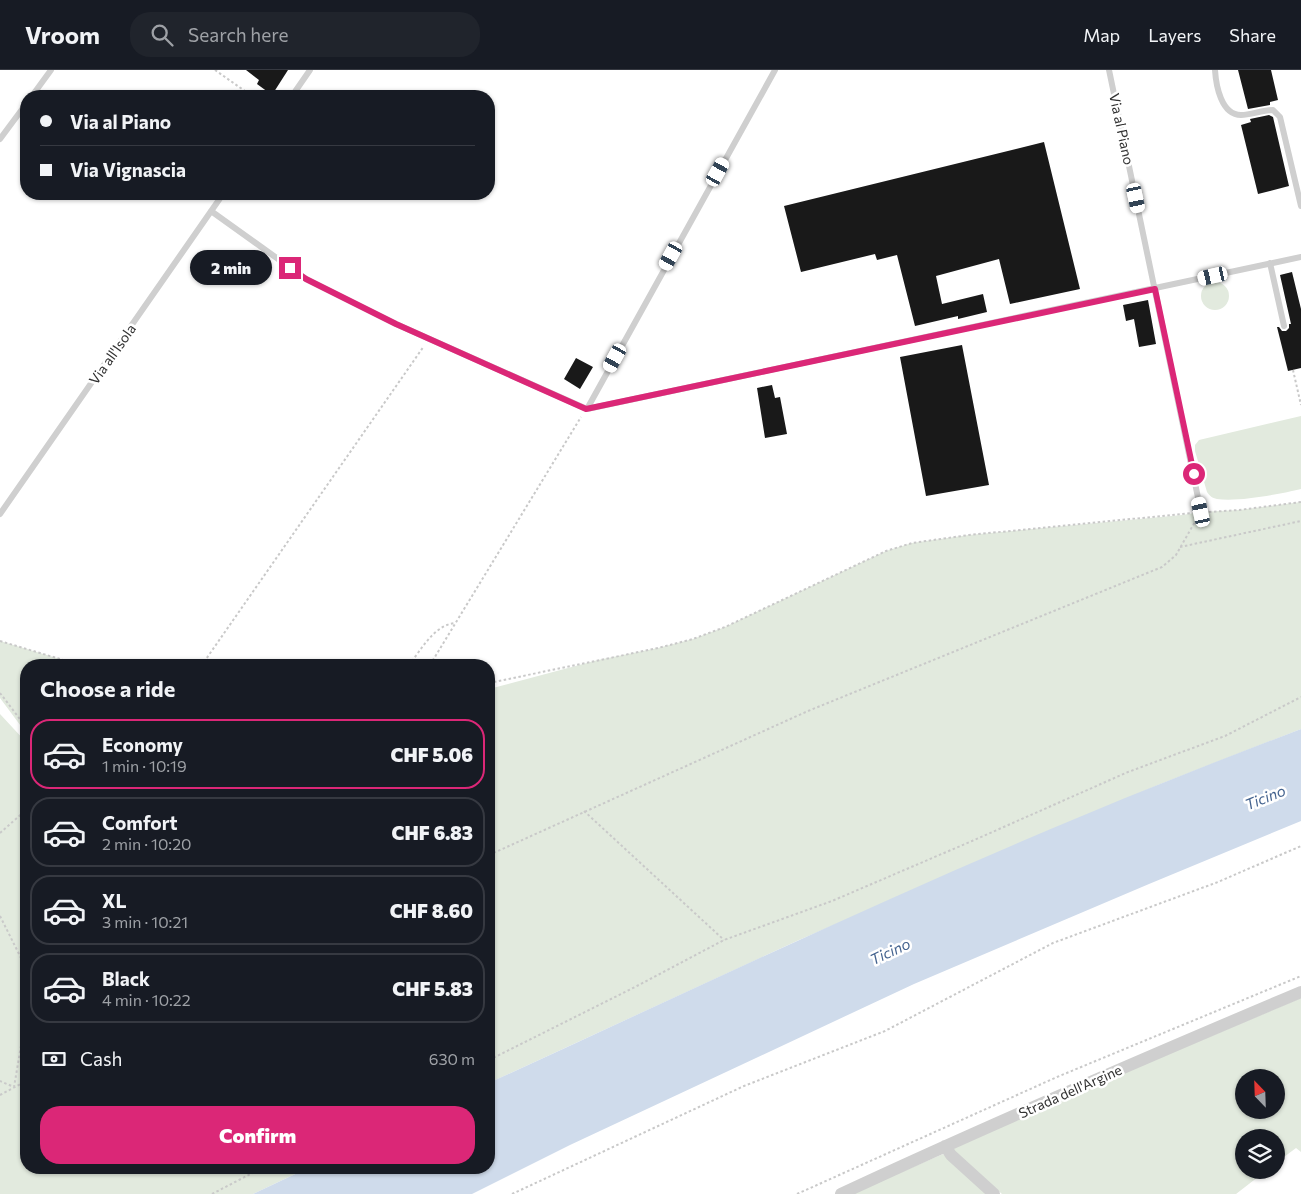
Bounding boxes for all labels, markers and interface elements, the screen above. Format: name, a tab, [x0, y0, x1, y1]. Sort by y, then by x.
search box	[130, 12, 480, 57]
text: Vroom	[25, 20, 100, 49]
icon: search	[148, 21, 176, 49]
text: Search here	[188, 23, 289, 46]
text: Map	[1083, 24, 1120, 46]
text: Layers	[1148, 24, 1201, 46]
text: Share	[1229, 24, 1276, 46]
street label: Via al Piano	[1106, 92, 1138, 166]
text: Via al Piano	[70, 110, 171, 133]
car	[704, 155, 731, 189]
text: Via Vignascia	[70, 158, 186, 181]
car	[1125, 182, 1146, 214]
car	[657, 239, 684, 273]
callout: 2 min	[190, 250, 272, 286]
route end	[279, 257, 301, 279]
text: 2 min	[211, 258, 251, 277]
car	[1196, 265, 1229, 287]
street label: Via all'Isola	[85, 320, 139, 388]
car	[601, 341, 628, 375]
route start	[1183, 463, 1205, 485]
car	[1190, 496, 1211, 528]
text: Choose a ride	[40, 675, 175, 702]
icon: car	[42, 732, 87, 777]
text: Economy	[102, 733, 183, 756]
text: CHF 5.06	[391, 743, 473, 766]
text: 1 min · 10:19	[102, 756, 187, 775]
water label: Ticino	[1242, 781, 1288, 813]
icon: car	[42, 810, 87, 855]
text: Comfort	[102, 811, 178, 834]
text: CHF 6.83	[392, 821, 473, 844]
text: 2 min · 10:20	[102, 834, 191, 853]
icon: car	[42, 888, 87, 933]
text: XL	[102, 889, 127, 912]
text: CHF 8.60	[390, 899, 473, 922]
text: 3 min · 10:21	[102, 912, 188, 931]
water label: Ticino	[867, 934, 913, 968]
icon: car	[42, 966, 87, 1011]
text: Black	[102, 967, 150, 990]
text: CHF 5.83	[392, 977, 473, 1000]
text: 4 min · 10:22	[102, 990, 191, 1009]
icon: cash	[40, 1045, 68, 1073]
text: Cash	[80, 1047, 122, 1070]
text: 630 m	[429, 1049, 475, 1068]
street label: Strada dell'Argine	[1016, 1061, 1124, 1121]
north arrow	[1235, 1069, 1285, 1119]
map controls	[1235, 1069, 1285, 1179]
button: Confirm	[40, 1106, 475, 1164]
button: layers	[1235, 1129, 1285, 1179]

